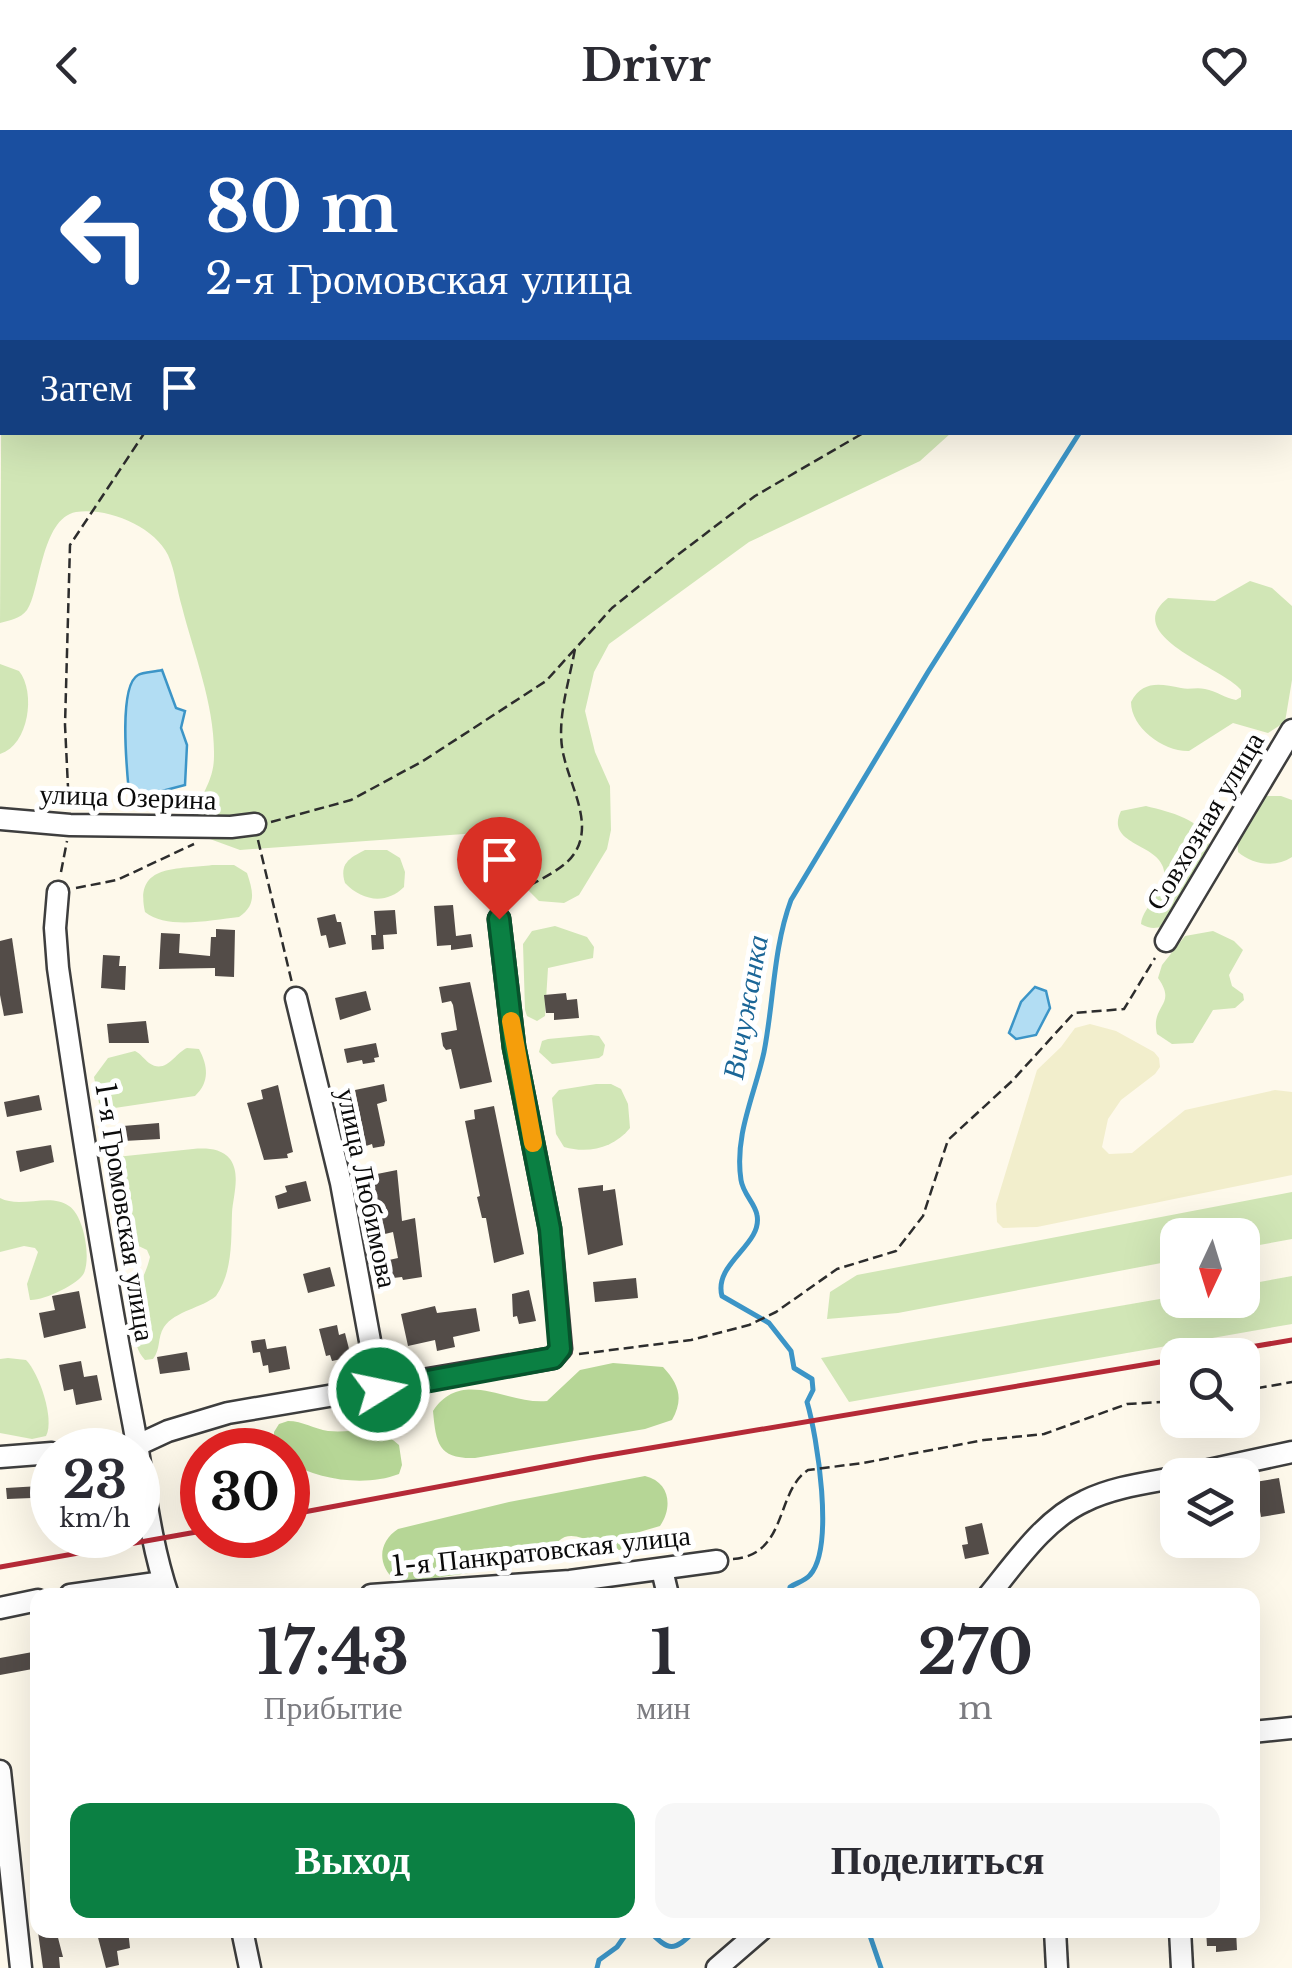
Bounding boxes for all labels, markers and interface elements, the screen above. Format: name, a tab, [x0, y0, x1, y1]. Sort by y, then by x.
text: Drivr	[581, 37, 711, 93]
icon: back	[40, 38, 95, 93]
icon: heart	[1197, 38, 1252, 93]
text: 80 m	[205, 164, 398, 251]
icon: left	[40, 170, 170, 300]
text: 2-я Громовская улица	[205, 250, 632, 306]
icon: arrive	[152, 360, 207, 415]
text: Затем	[40, 364, 132, 411]
street label: Совхозная улица	[1138, 725, 1272, 916]
street label: улица Озерина	[39, 776, 218, 818]
pin	[457, 817, 542, 920]
icon: arrive	[472, 832, 527, 887]
water label: Вичужанка	[714, 932, 776, 1082]
street label: 1-я Громовская улица	[87, 1080, 163, 1344]
street label: улица Любимова	[329, 1085, 405, 1292]
north arrow	[1160, 1218, 1260, 1318]
map controls	[1160, 1218, 1260, 1558]
position arrow	[327, 1338, 431, 1442]
button: search	[1160, 1338, 1260, 1438]
speed limit sign: 30	[180, 1428, 310, 1558]
text: 23	[63, 1449, 127, 1512]
button: layers	[1160, 1458, 1260, 1558]
text: km/h	[60, 1503, 130, 1534]
street label: 1-я Панкратовская улица	[390, 1518, 693, 1584]
text: 17:43	[257, 1616, 409, 1690]
text: 1	[650, 1616, 677, 1690]
text: 270	[918, 1616, 1033, 1690]
text: Прибытие	[263, 1688, 403, 1728]
text: мин	[636, 1688, 691, 1728]
text: m	[958, 1688, 993, 1728]
button: Выход	[70, 1803, 635, 1918]
button: Поделиться	[655, 1803, 1220, 1918]

